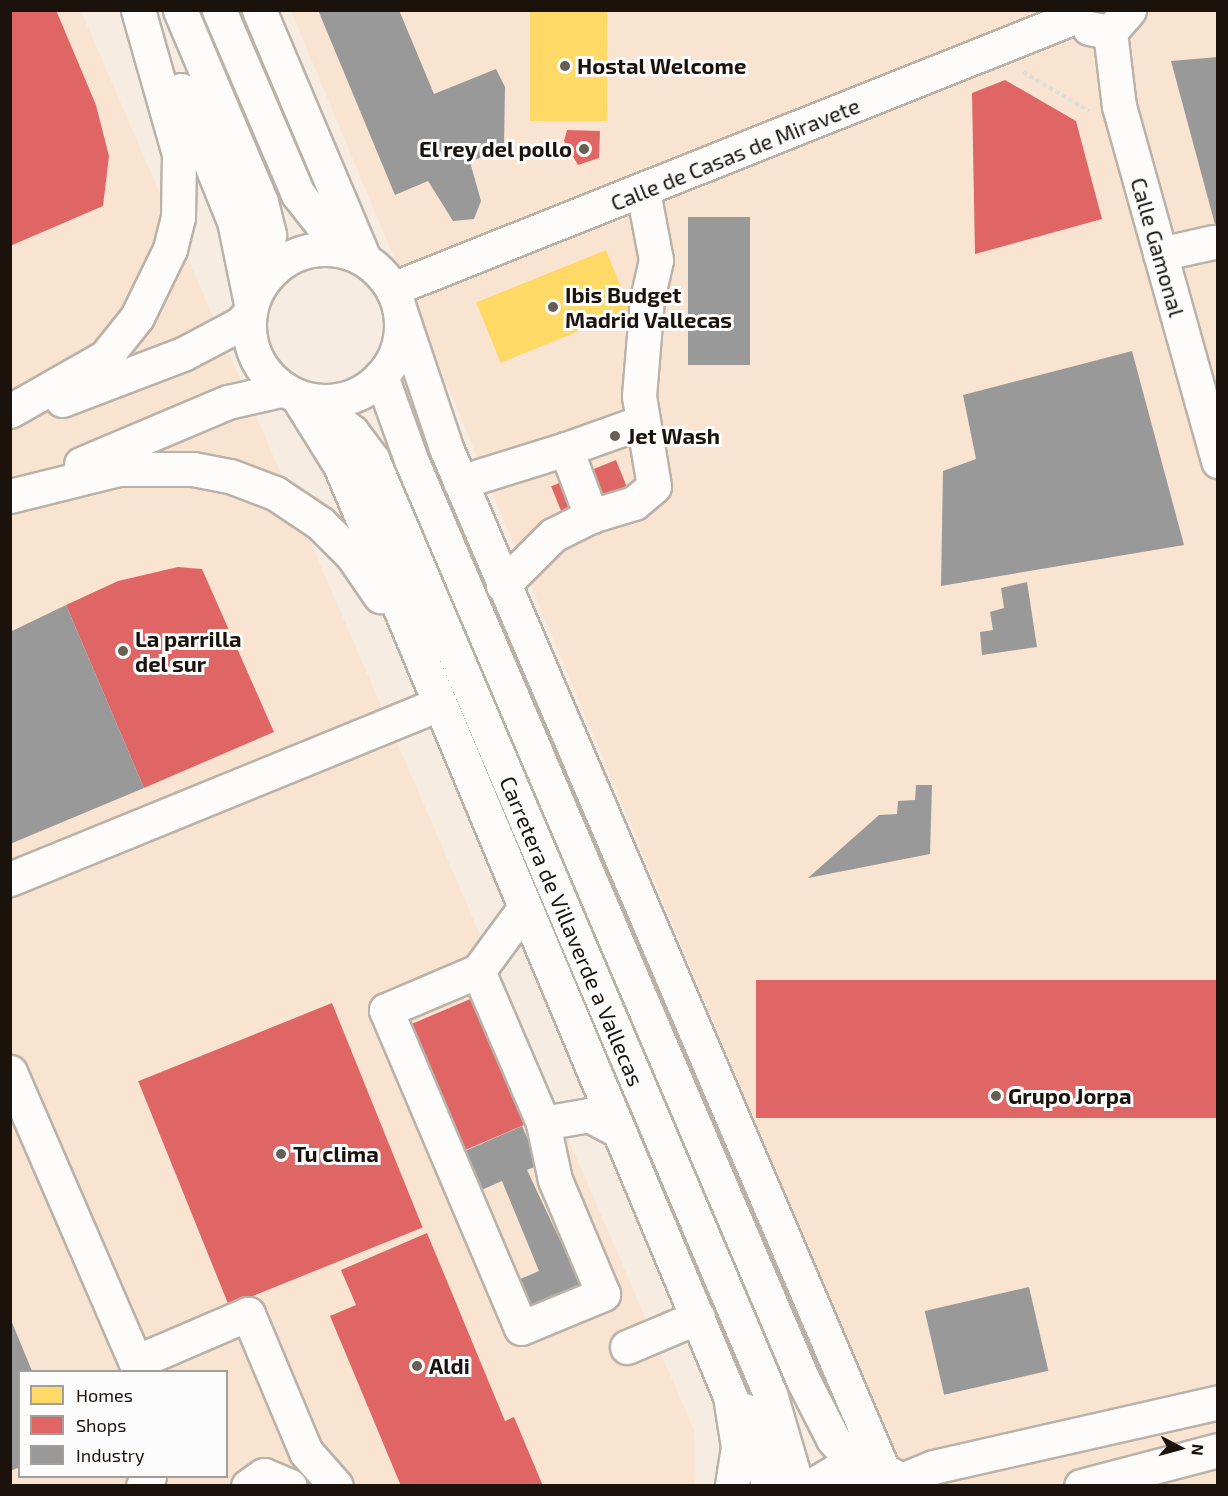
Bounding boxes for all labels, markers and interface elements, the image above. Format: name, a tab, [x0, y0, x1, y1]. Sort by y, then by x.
place label: Hostal Welcome	[577, 53, 747, 79]
marker: Hostal Welcome	[558, 59, 572, 73]
street label: Calle de Casas de Miravete	[607, 92, 863, 216]
place label: El rey del pollo	[418, 136, 572, 162]
marker: El rey del pollo	[577, 142, 591, 156]
street label: Calle Gamonal	[1126, 174, 1190, 320]
place label: Ibis Budget Madrid Vallecas	[565, 281, 732, 332]
marker: Ibis Budget Madrid Vallecas	[546, 300, 560, 314]
place label: Jet Wash	[627, 423, 720, 449]
marker: Jet Wash	[608, 429, 622, 443]
place label: La parrilla del sur	[135, 625, 242, 676]
marker: La parrilla del sur	[116, 644, 130, 658]
street label: Carretera de Villaverde a Vallecas	[494, 772, 650, 1090]
place label: Grupo Jorpa	[1008, 1083, 1132, 1109]
marker: Grupo Jorpa	[989, 1089, 1003, 1103]
place label: Tu clima	[293, 1141, 379, 1167]
marker: Tu clima	[274, 1147, 288, 1161]
place label: Aldi	[429, 1353, 470, 1379]
marker: Aldi	[410, 1359, 424, 1373]
legend	[18, 1370, 228, 1478]
text: Homes	[76, 1384, 133, 1406]
text: Shops	[76, 1414, 126, 1436]
north arrow	[1150, 1418, 1210, 1478]
text: N	[1188, 1443, 1208, 1457]
text: Industry	[76, 1444, 145, 1466]

